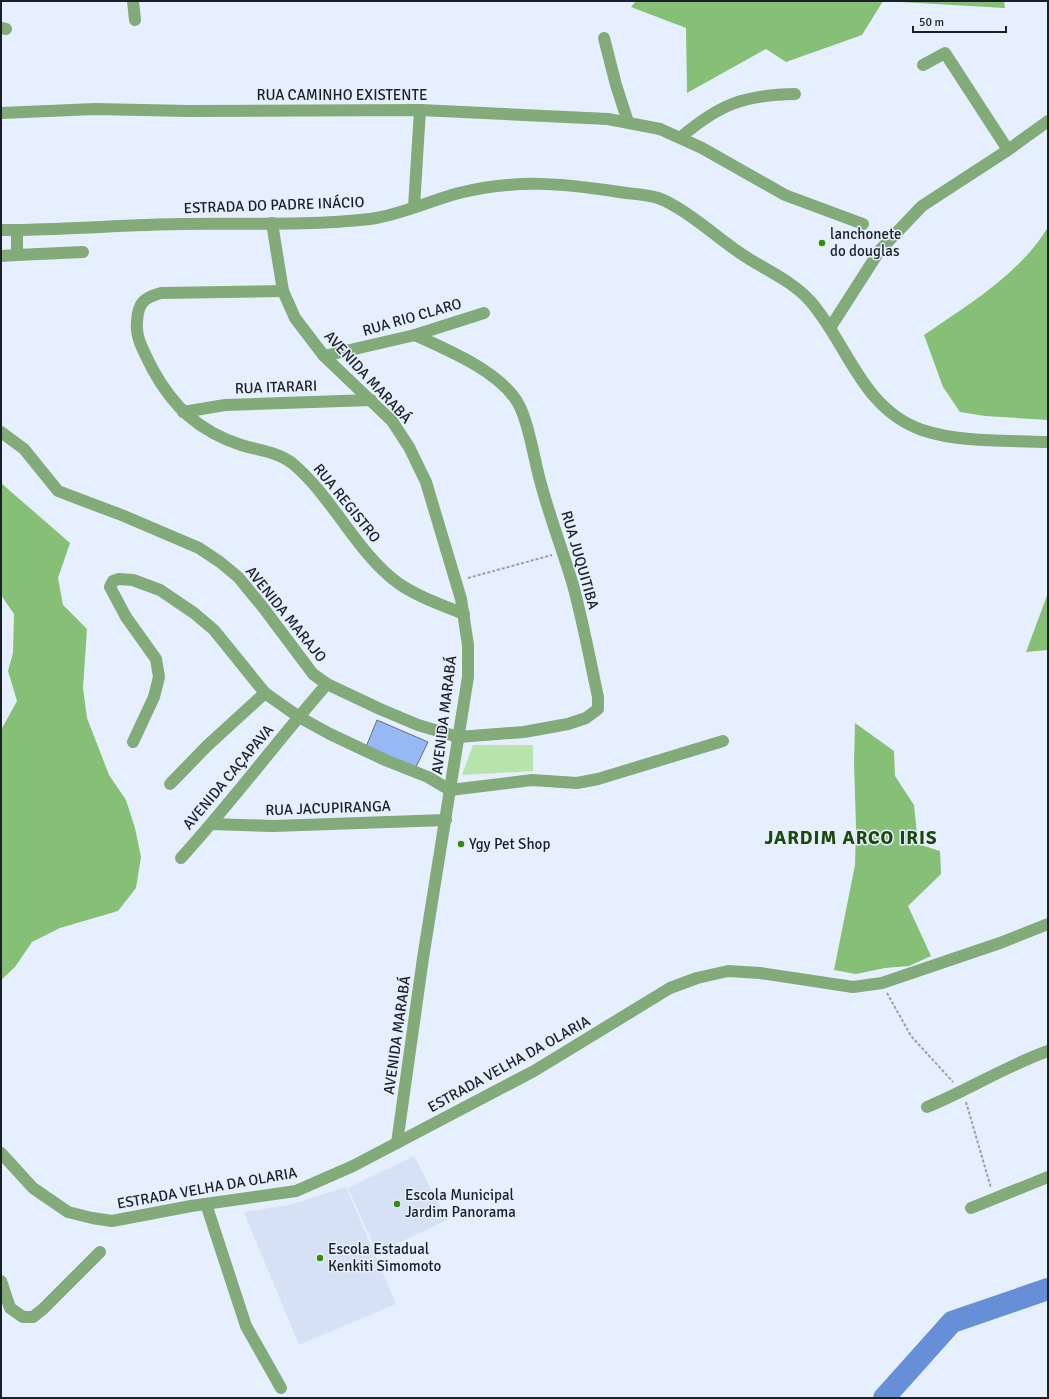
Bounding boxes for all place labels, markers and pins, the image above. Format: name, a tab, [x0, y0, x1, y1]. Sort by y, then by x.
place label: lanchonete do douglas	[830, 225, 902, 260]
marker: lanchonete do douglas	[817, 238, 827, 248]
place label: Ygy Pet Shop	[469, 835, 550, 853]
marker: Ygy Pet Shop	[456, 839, 466, 849]
place label: Escola Municipal Jardim Panorama	[405, 1186, 516, 1221]
marker: Escola Municipal Jardim Panorama	[392, 1199, 402, 1209]
place label: Escola Estadual Kenkiti Simomoto	[328, 1240, 441, 1275]
marker: Escola Estadual Kenkiti Simomoto	[315, 1253, 325, 1263]

